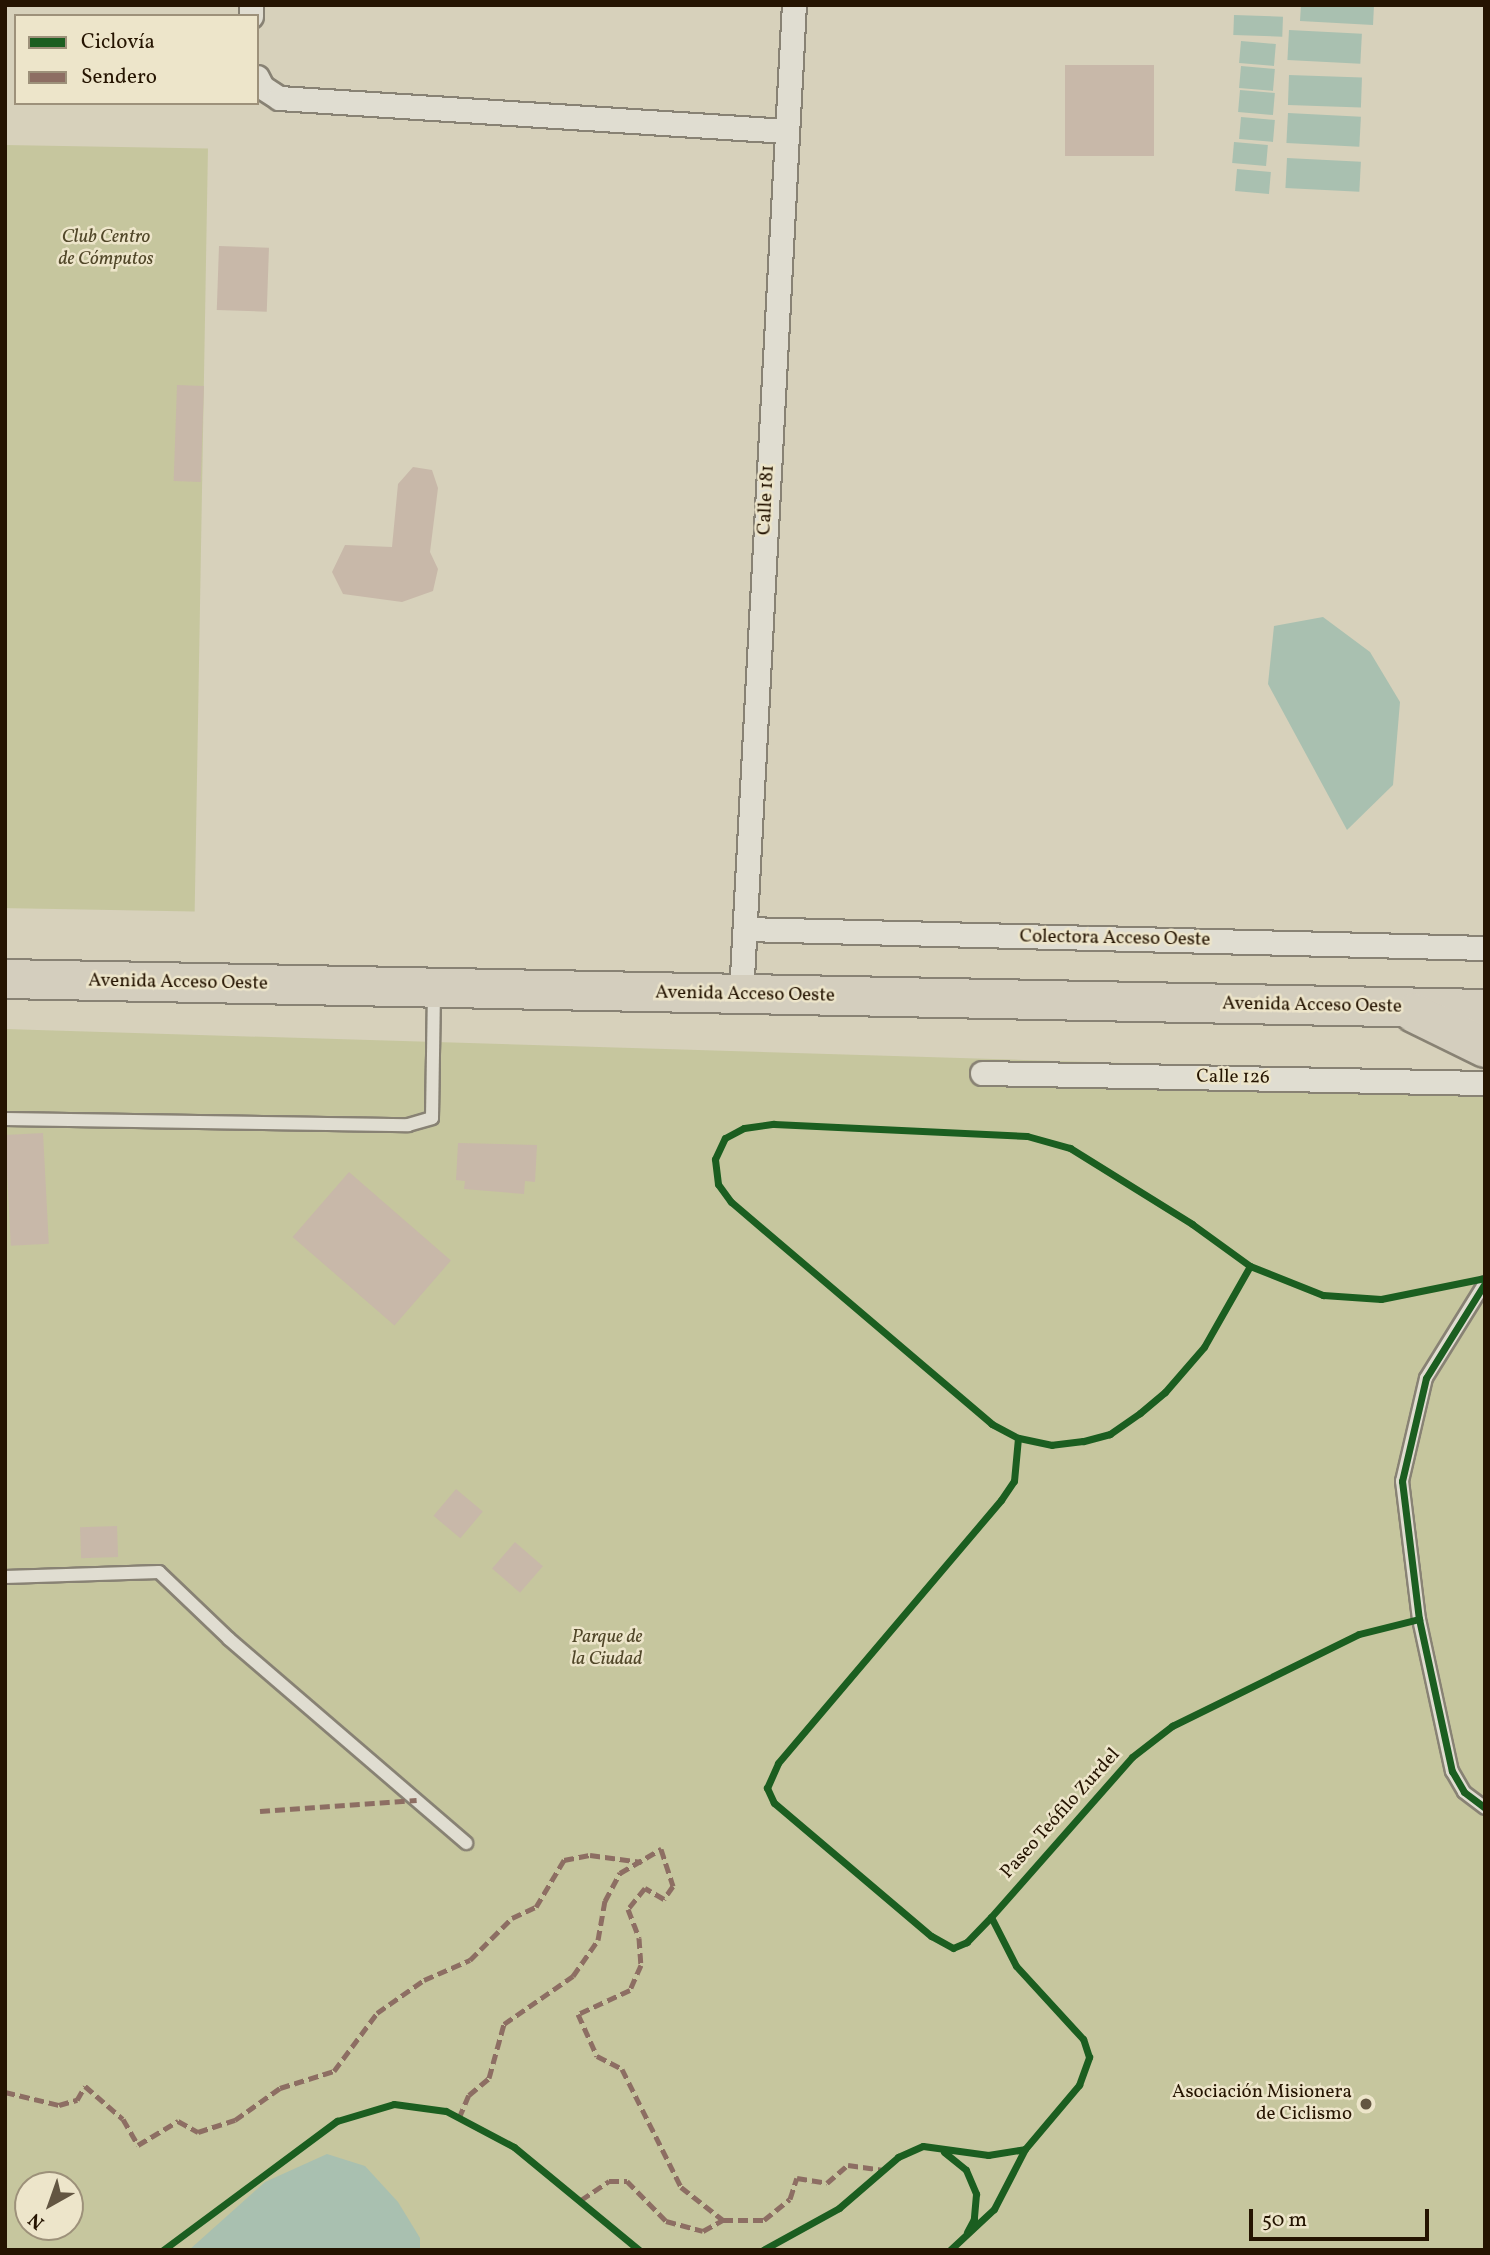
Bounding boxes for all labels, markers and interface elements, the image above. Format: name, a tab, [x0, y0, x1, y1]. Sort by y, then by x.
legend	[14, 14, 259, 105]
text: Ciclovía	[81, 28, 155, 57]
text: Sendero	[81, 63, 157, 92]
park label: Club Centro de Cómputos	[58, 227, 154, 271]
street label: Calle 181	[754, 464, 780, 536]
street label: Colectora Acceso Oeste	[1019, 926, 1211, 952]
street label: Avenida Acceso Oeste	[88, 970, 268, 996]
street label: Avenida Acceso Oeste	[655, 982, 835, 1008]
street label: Avenida Acceso Oeste	[1222, 993, 1402, 1019]
street label: Calle 126	[1196, 1066, 1270, 1090]
park label: Parque de la Ciudad	[571, 1627, 643, 1671]
street label: Paseo Teófilo Zurdel	[996, 1744, 1126, 1884]
place label: Asociación Misionera de Ciclismo	[1172, 2082, 1352, 2126]
marker: Asociación Misionera de Ciclismo	[1358, 2096, 1374, 2112]
north arrow	[14, 2171, 84, 2241]
scale bar	[1252, 2196, 1432, 2240]
text: N	[23, 2206, 50, 2235]
text: 50 m	[1262, 2206, 1307, 2235]

